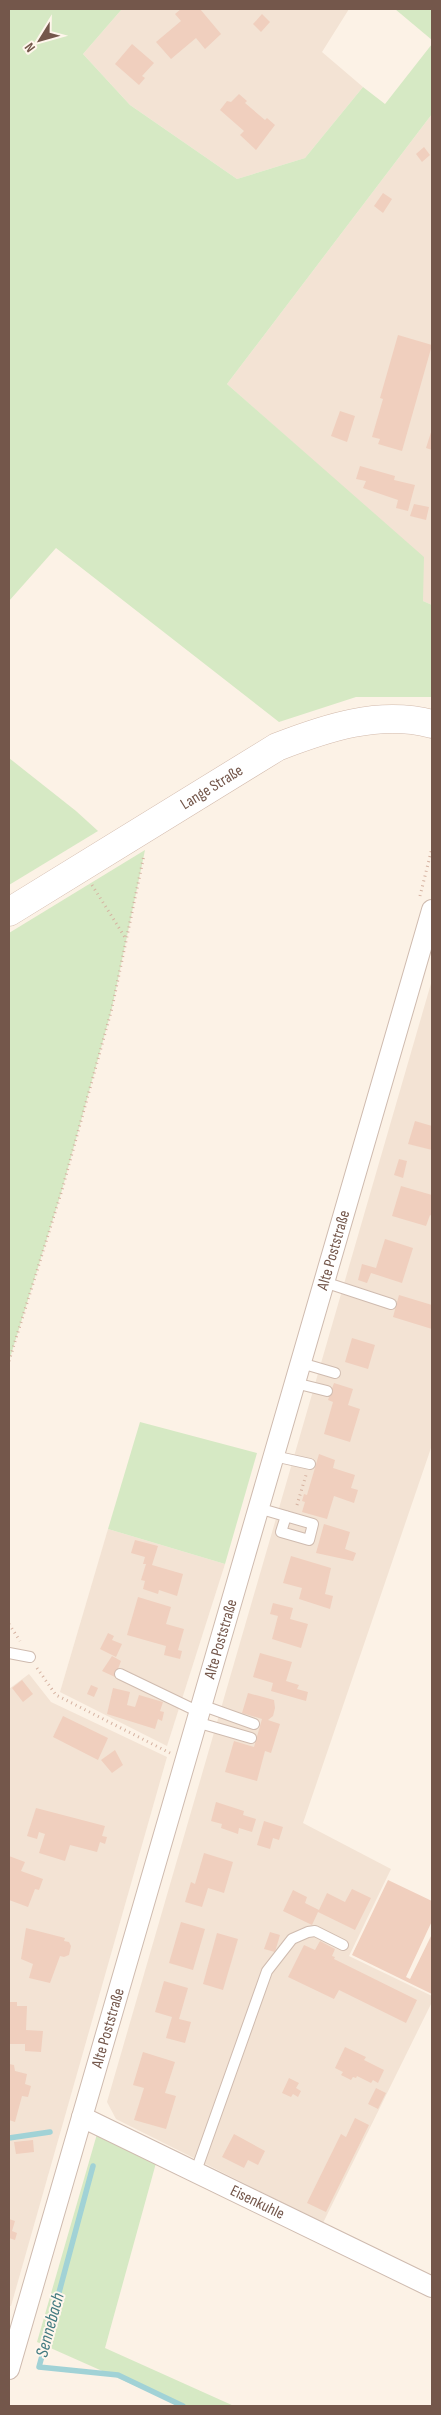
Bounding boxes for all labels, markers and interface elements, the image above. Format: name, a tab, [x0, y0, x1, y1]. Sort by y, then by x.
north arrow	[15, 15, 65, 65]
text: N	[21, 39, 39, 56]
street label: Lange Straße	[177, 761, 246, 814]
street label: Alte Poststraße	[313, 1208, 354, 1293]
street label: Alte Poststraße	[200, 1597, 241, 1682]
street label: Alte Poststraße	[87, 1986, 128, 2071]
street label: Eisenkuhle	[227, 2181, 288, 2223]
water label: Sennebach	[31, 2290, 69, 2360]

